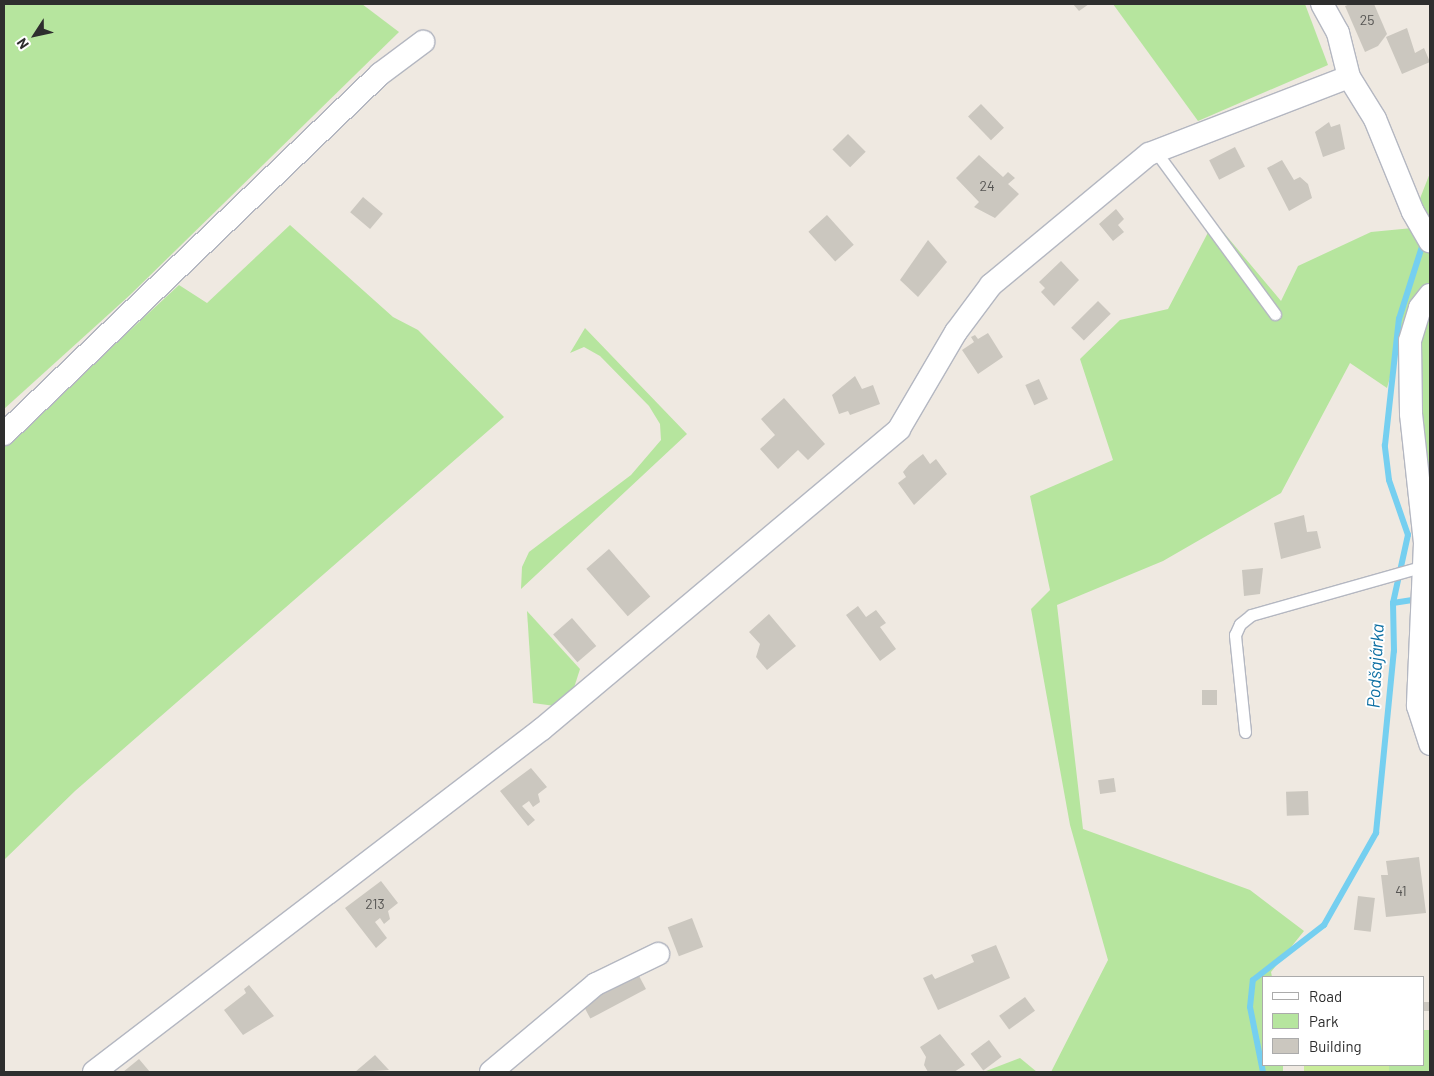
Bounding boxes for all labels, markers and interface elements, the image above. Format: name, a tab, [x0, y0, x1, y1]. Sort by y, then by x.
north arrow	[10, 10, 60, 60]
house number: 25	[1360, 12, 1374, 28]
text: N	[13, 35, 32, 53]
house number: 24	[979, 178, 995, 194]
water label: Podšajárka	[1362, 623, 1388, 709]
house number: 41	[1395, 883, 1407, 899]
house number: 213	[365, 896, 385, 912]
legend	[1262, 976, 1424, 1066]
text: Road	[1309, 987, 1342, 1005]
text: Park	[1309, 1012, 1338, 1030]
text: Building	[1309, 1037, 1362, 1055]

